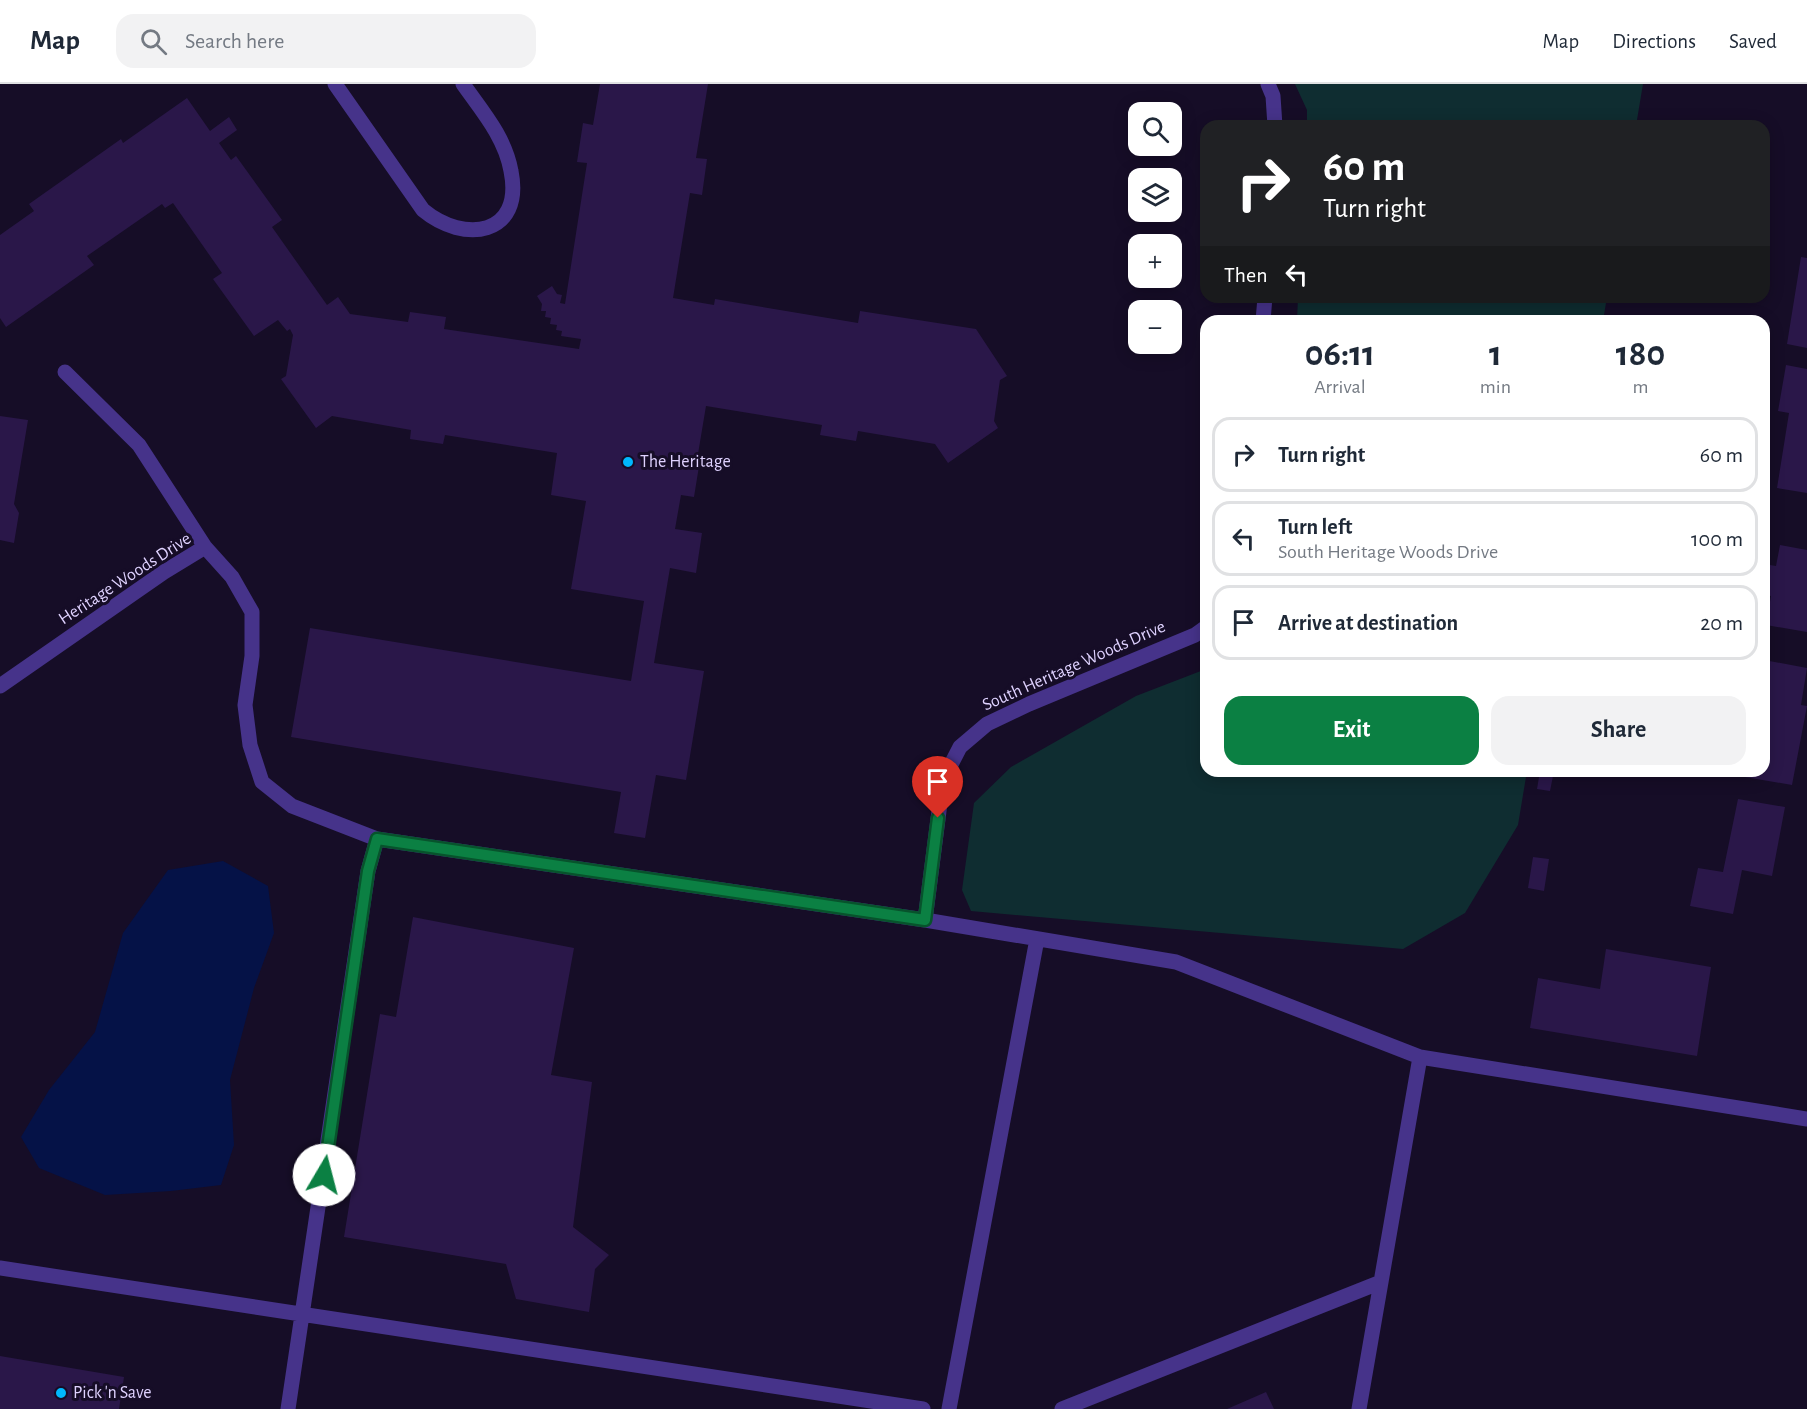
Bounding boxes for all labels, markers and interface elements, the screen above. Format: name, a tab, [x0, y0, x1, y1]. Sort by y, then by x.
search box	[116, 14, 536, 68]
icon: search	[137, 25, 170, 58]
text: Map	[30, 27, 80, 55]
text: Search here	[185, 30, 284, 52]
text: Map	[1543, 31, 1579, 52]
text: Directions	[1612, 31, 1696, 52]
text: Saved	[1729, 31, 1777, 52]
map controls	[1128, 102, 1182, 354]
button: search	[1128, 102, 1182, 156]
icon: right	[1224, 144, 1302, 222]
text: 60 m	[1323, 146, 1405, 188]
button: layers	[1128, 168, 1182, 222]
text: Turn right	[1323, 195, 1426, 222]
button: +	[1128, 234, 1182, 288]
icon: left	[1280, 258, 1313, 291]
text: Then	[1224, 264, 1268, 286]
button: −	[1128, 300, 1182, 354]
text: 06:11	[1305, 336, 1375, 372]
text: 1	[1489, 336, 1502, 372]
text: 180	[1616, 336, 1665, 372]
text: Arrival	[1314, 377, 1366, 397]
text: min	[1480, 377, 1511, 397]
text: m	[1632, 377, 1648, 397]
icon: right	[1227, 438, 1260, 471]
text: Turn right	[1278, 444, 1365, 466]
text: 60 m	[1700, 444, 1743, 466]
place label: The Heritage	[640, 453, 731, 471]
marker: The Heritage	[621, 455, 635, 469]
text: Turn left	[1278, 516, 1352, 538]
icon: left	[1227, 522, 1260, 555]
text: 100 m	[1691, 528, 1743, 550]
street label: Heritage Woods Drive	[56, 530, 194, 628]
text: South Heritage Woods Drive	[1278, 542, 1498, 562]
icon: arrive	[1227, 606, 1260, 639]
text: Arrive at destination	[1278, 612, 1458, 634]
text: 20 m	[1700, 612, 1743, 634]
street label: South Heritage Woods Drive	[980, 617, 1168, 715]
button: Exit	[1224, 696, 1479, 765]
button: Share	[1491, 696, 1746, 765]
pin	[912, 756, 963, 818]
icon: arrive	[921, 765, 954, 798]
position arrow	[292, 1143, 356, 1207]
place label: Pick 'n Save	[73, 1384, 152, 1402]
marker: Pick 'n Save	[54, 1386, 68, 1400]

